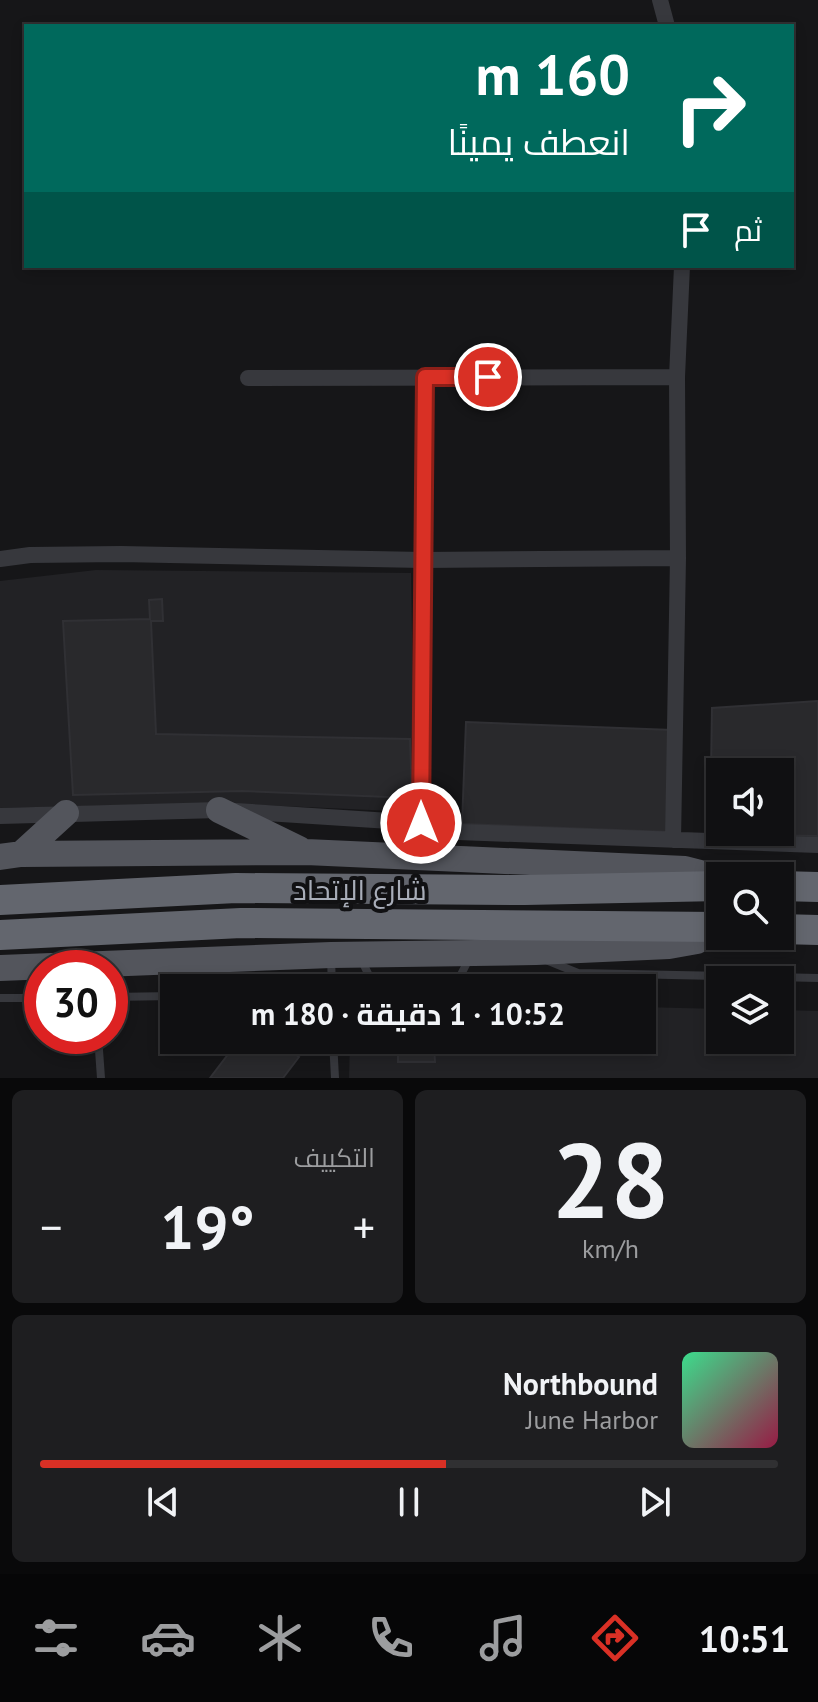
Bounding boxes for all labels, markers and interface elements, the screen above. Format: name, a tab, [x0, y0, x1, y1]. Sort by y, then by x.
text: 160 m	[475, 38, 630, 110]
icon: right	[658, 56, 762, 160]
text: انعطف يمينًا	[448, 118, 630, 165]
icon: arrive	[674, 208, 718, 252]
text: ثم	[734, 210, 762, 249]
pin	[454, 343, 522, 411]
icon: arrive	[466, 355, 510, 399]
map controls	[706, 758, 794, 1054]
button: sound	[706, 758, 794, 846]
position arrow	[379, 781, 463, 865]
button: search	[706, 862, 794, 950]
street label: شارع الإتحاد	[293, 871, 427, 909]
speed limit sign: 30	[24, 950, 128, 1054]
button: layers	[706, 966, 794, 1054]
text: 10:52 · 1 دقيقة · 180 m	[251, 994, 565, 1033]
text: 28	[552, 1112, 669, 1247]
text: التكييف	[293, 1141, 375, 1174]
text: 19°	[160, 1188, 255, 1266]
text: −	[40, 1198, 62, 1255]
text: +	[353, 1198, 375, 1255]
text: km/h	[582, 1232, 639, 1265]
text: Northbound	[503, 1364, 658, 1403]
text: June Harbor	[526, 1403, 658, 1436]
icon: previous	[141, 1480, 185, 1524]
icon: pause	[387, 1480, 431, 1524]
icon: next	[633, 1480, 677, 1524]
icon: filters	[28, 1610, 84, 1666]
icon: car	[140, 1610, 196, 1666]
icon: climate	[252, 1610, 308, 1666]
icon: phone	[363, 1610, 419, 1666]
icon: music	[475, 1610, 531, 1666]
icon: directions	[587, 1610, 643, 1666]
text: 10:51	[699, 1615, 790, 1662]

